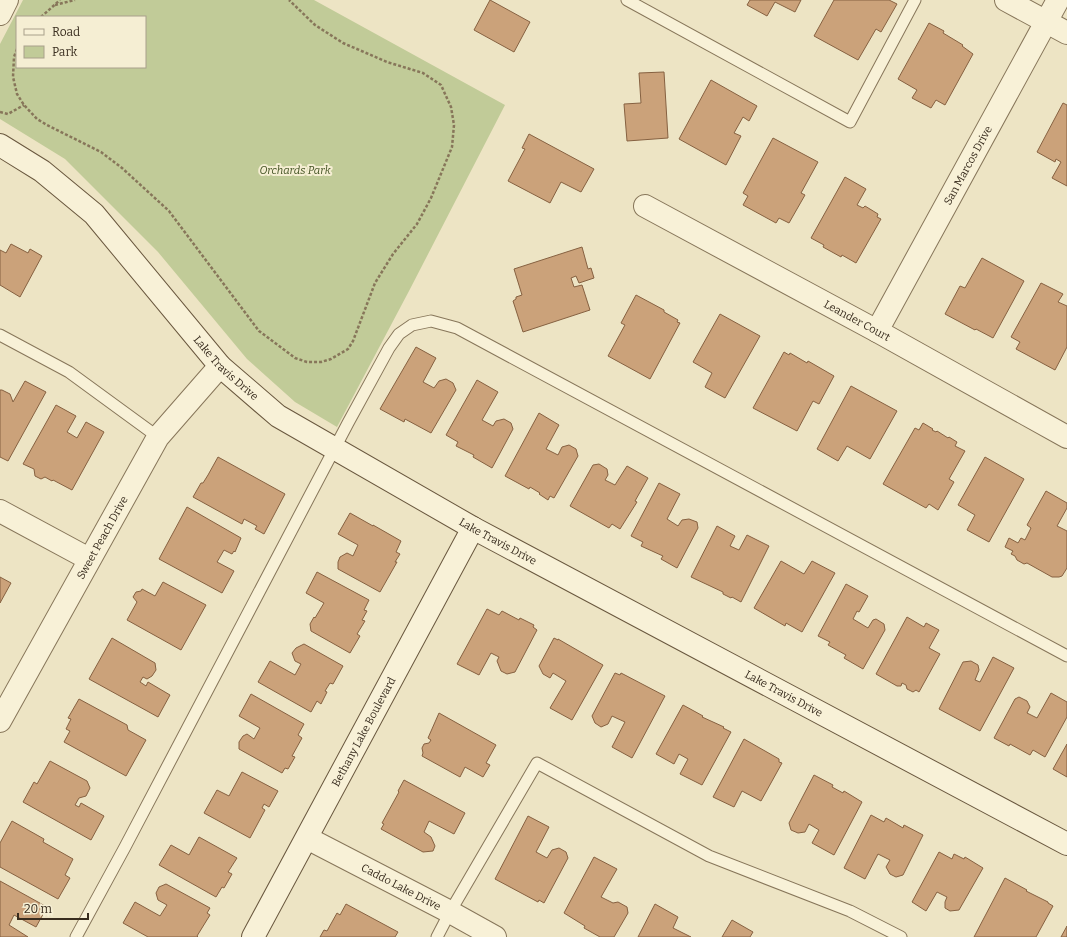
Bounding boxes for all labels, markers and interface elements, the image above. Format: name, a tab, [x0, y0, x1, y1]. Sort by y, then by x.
legend	[16, 16, 146, 68]
text: Road	[52, 25, 80, 39]
text: Park	[52, 45, 78, 59]
street label: San Marcos Drive	[941, 124, 995, 207]
park label: Orchards Park	[259, 164, 332, 177]
street label: Leander Court	[822, 298, 892, 344]
street label: Lake Travis Drive	[191, 333, 261, 403]
street label: Sweet Peach Drive	[74, 494, 131, 582]
street label: Lake Travis Drive	[457, 515, 539, 568]
street label: Lake Travis Drive	[743, 668, 825, 720]
street label: Bethany Lake Boulevard	[329, 675, 399, 789]
street label: Caddo Lake Drive	[359, 861, 443, 913]
scale bar	[18, 895, 88, 921]
text: 20 m	[24, 902, 53, 916]

